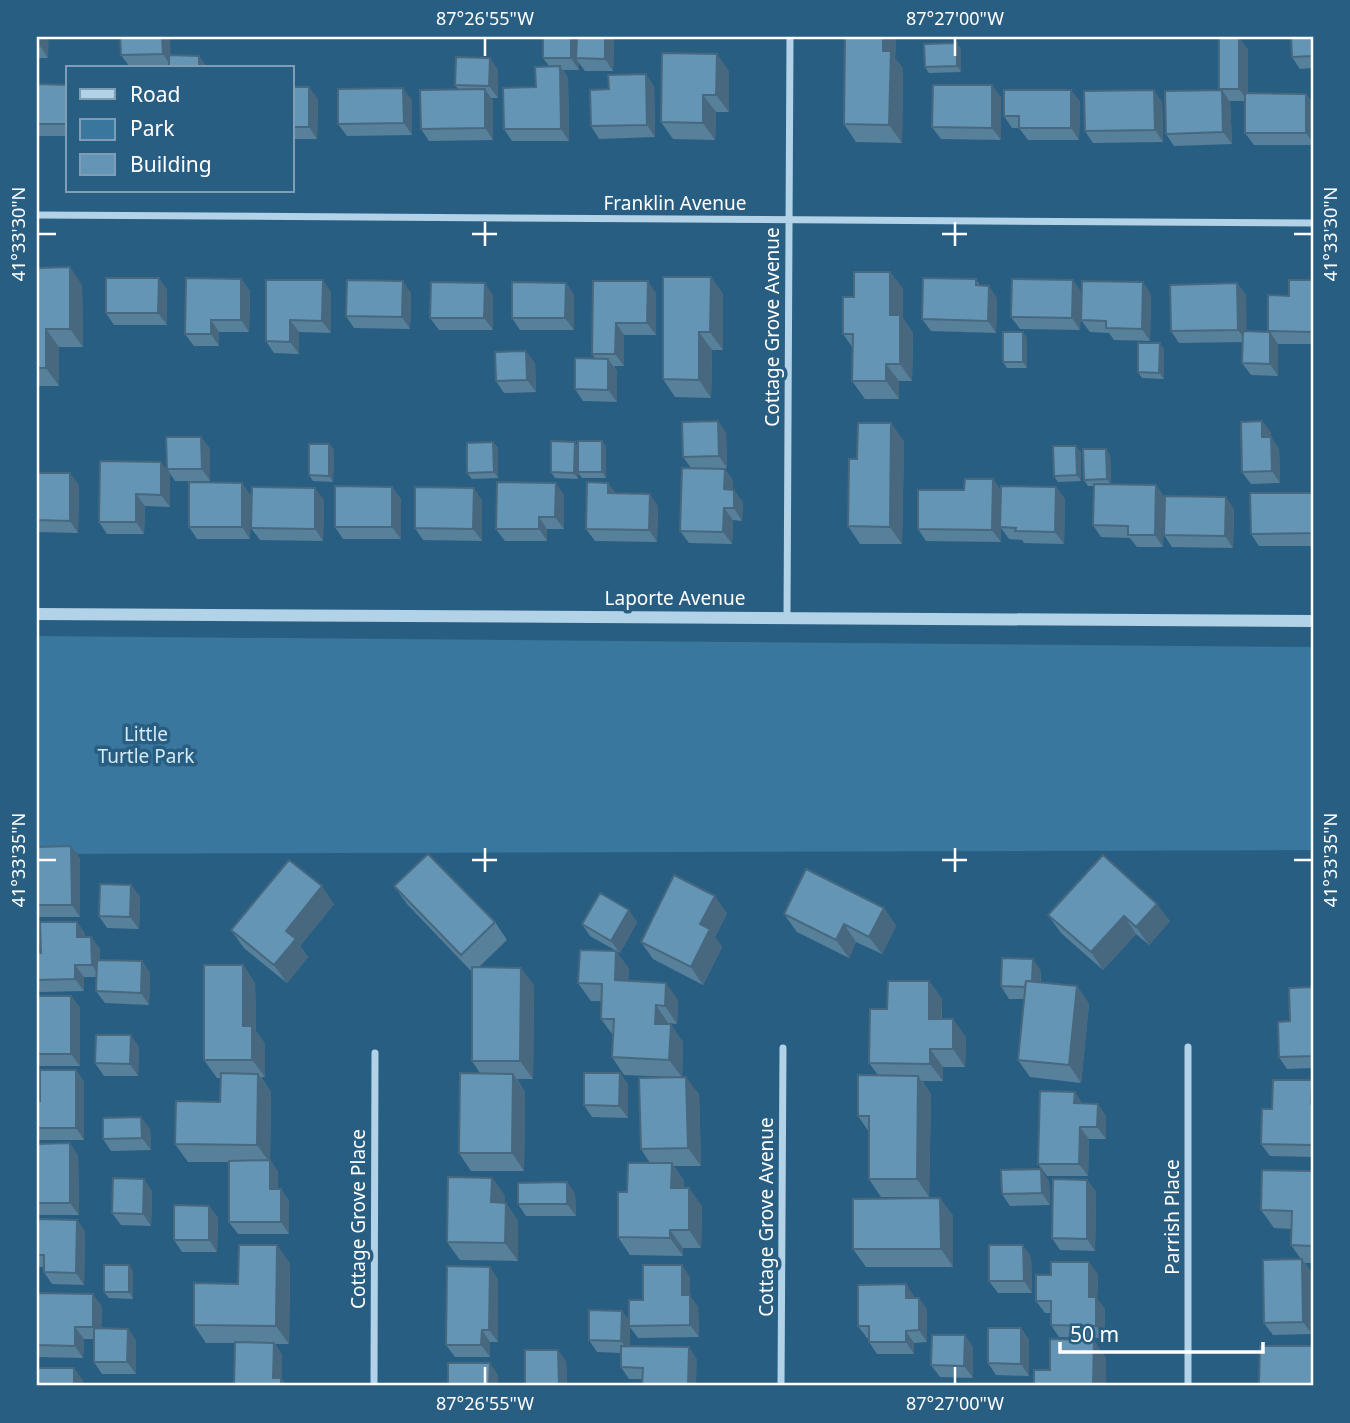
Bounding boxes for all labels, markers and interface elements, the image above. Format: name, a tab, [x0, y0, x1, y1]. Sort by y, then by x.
text: 87°26'55"W	[436, 6, 534, 30]
text: 87°27'00"W	[906, 6, 1004, 30]
legend	[66, 66, 294, 192]
text: Road	[130, 80, 180, 108]
text: Park	[130, 114, 175, 142]
text: Building	[130, 150, 212, 178]
text: 41°33'30"N	[6, 187, 30, 281]
text: 41°33'30"N	[1318, 187, 1342, 281]
street label: Franklin Avenue	[603, 190, 747, 216]
street label: Cottage Grove Avenue	[759, 227, 785, 427]
street label: Laporte Avenue	[605, 585, 745, 611]
park label: Little Turtle Park	[98, 721, 194, 769]
text: 41°33'35"N	[6, 813, 30, 907]
text: 41°33'35"N	[1318, 813, 1342, 907]
street label: Cottage Grove Avenue	[753, 1117, 779, 1317]
street label: Cottage Grove Place	[345, 1129, 371, 1309]
street label: Parrish Place	[1159, 1159, 1185, 1275]
scale bar	[1060, 1311, 1262, 1355]
text: 50 m	[1070, 1320, 1119, 1348]
text: 87°26'55"W	[436, 1391, 534, 1415]
text: 87°27'00"W	[906, 1391, 1004, 1415]

